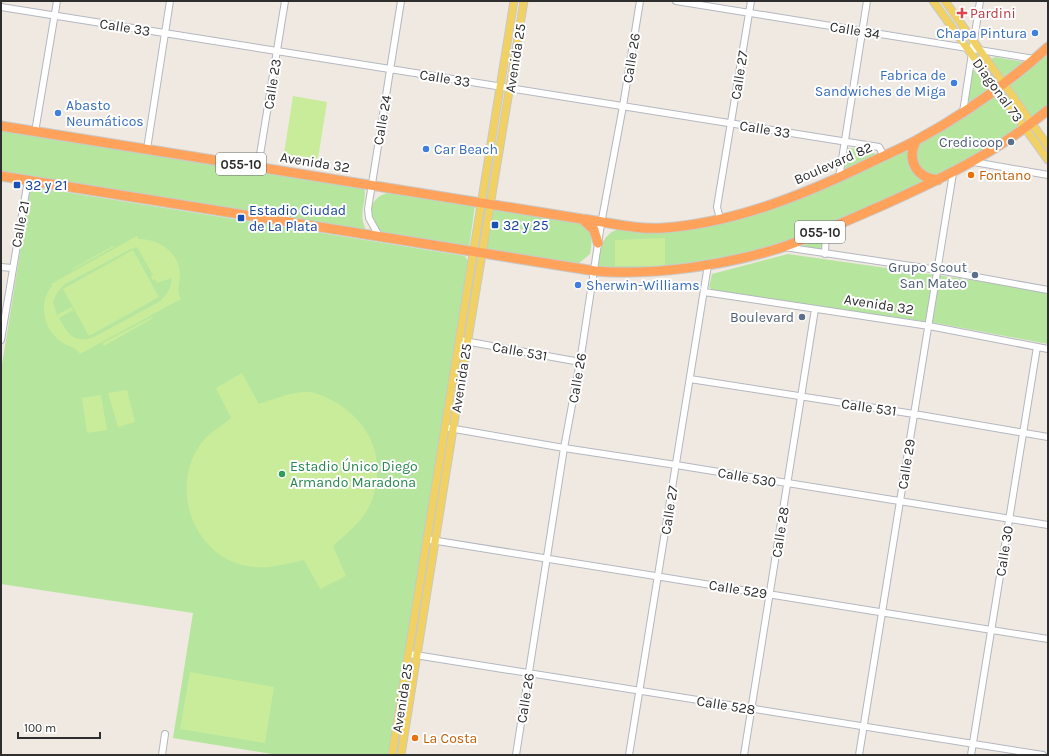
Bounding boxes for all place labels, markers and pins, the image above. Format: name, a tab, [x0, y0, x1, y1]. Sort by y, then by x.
place label: Pardini	[970, 5, 1016, 22]
marker: Pardini	[957, 8, 967, 18]
place label: Chapa Pintura	[936, 25, 1027, 42]
marker: Chapa Pintura	[1030, 28, 1040, 38]
place label: Fabrica de Sandwiches de Miga	[815, 67, 946, 100]
marker: Fabrica de Sandwiches de Miga	[949, 78, 959, 88]
place label: Abasto Neumáticos	[66, 97, 144, 130]
marker: Abasto Neumáticos	[53, 108, 63, 118]
place label: Credicoop	[939, 134, 1003, 151]
marker: Credicoop	[1006, 137, 1016, 147]
place label: Car Beach	[434, 141, 498, 158]
marker: Car Beach	[421, 144, 431, 154]
place label: Fontano	[979, 167, 1031, 184]
marker: Fontano	[966, 170, 976, 180]
place label: 32 y 21	[25, 177, 67, 194]
marker: 32 y 21	[12, 180, 22, 190]
place label: Estadio Ciudad de La Plata	[249, 202, 346, 235]
marker: Estadio Ciudad de La Plata	[236, 213, 246, 223]
place label: 32 y 25	[503, 217, 549, 234]
marker: 32 y 25	[490, 220, 500, 230]
place label: Grupo Scout San Mateo	[888, 259, 967, 292]
marker: Grupo Scout San Mateo	[970, 270, 980, 280]
place label: Sherwin-Williams	[586, 277, 700, 294]
marker: Sherwin-Williams	[573, 280, 583, 290]
place label: Boulevard	[730, 309, 794, 326]
marker: Boulevard	[797, 312, 807, 322]
place label: Estadio Único Diego Armando Maradona	[290, 457, 418, 491]
marker: Estadio Único Diego Armando Maradona	[277, 469, 287, 479]
place label: La Costa	[423, 730, 477, 747]
marker: La Costa	[410, 733, 420, 743]

